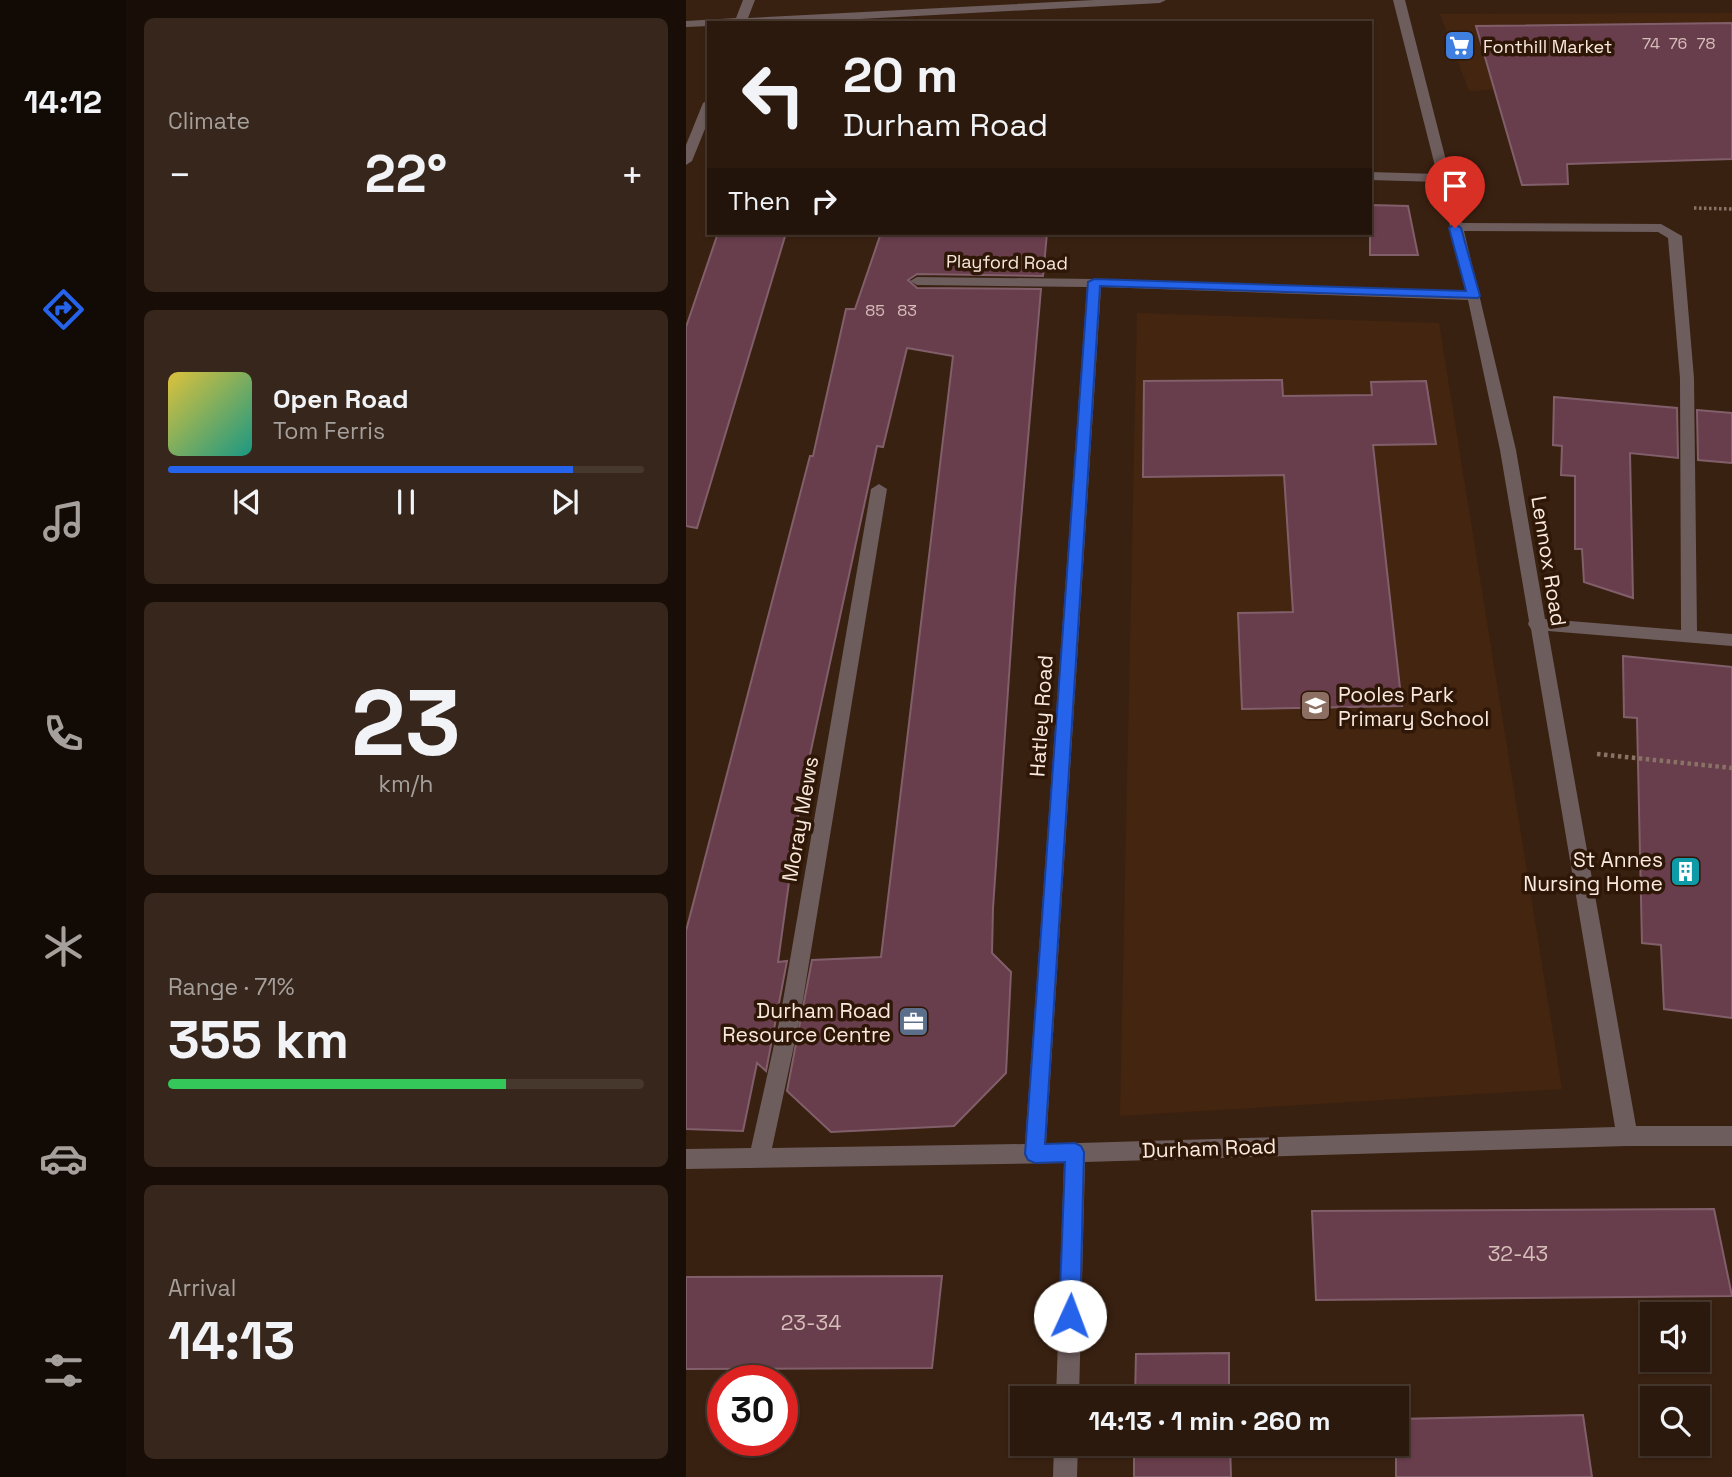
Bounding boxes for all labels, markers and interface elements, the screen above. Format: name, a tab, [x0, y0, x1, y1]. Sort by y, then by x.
supermarket icon: Fonthill Market	[1443, 29, 1477, 63]
house number: 74	[1642, 33, 1660, 54]
house number: 76	[1669, 33, 1687, 54]
house number: 78	[1697, 33, 1716, 54]
place label: Fonthill Market	[1483, 35, 1612, 58]
text: 20 m	[843, 44, 958, 106]
icon: left	[728, 49, 819, 140]
text: 14:12	[24, 82, 102, 122]
text: Durham Road	[843, 105, 1048, 145]
text: Climate	[168, 106, 250, 136]
text: 22°	[365, 141, 447, 207]
text: −	[168, 151, 192, 199]
text: +	[620, 151, 644, 199]
pin	[1425, 156, 1485, 228]
icon: arrive	[1436, 167, 1474, 205]
icon: right	[805, 182, 843, 220]
text: Then	[728, 184, 791, 218]
street label: Playford Road	[946, 249, 1068, 275]
icon: directions	[39, 285, 88, 334]
house number: 85	[865, 300, 885, 321]
house number: 83	[897, 300, 917, 321]
text: Open Road	[273, 382, 409, 416]
text: Tom Ferris	[273, 416, 385, 446]
icon: previous	[228, 483, 266, 521]
icon: pause	[387, 483, 425, 521]
icon: next	[546, 483, 584, 521]
street label: Lennox Road	[1525, 494, 1573, 628]
icon: music	[39, 497, 88, 546]
street label: Hatley Road	[1023, 654, 1059, 778]
text: 23	[351, 665, 461, 782]
place label: Pooles Park Primary School	[1338, 681, 1489, 732]
school or university icon: Pooles Park Primary School	[1298, 689, 1332, 723]
icon: phone	[39, 709, 88, 758]
street label: Moray Mews	[776, 754, 824, 884]
text: km/h	[379, 769, 433, 799]
place label: St Annes Nursing Home	[1523, 846, 1663, 897]
building icon: St Annes Nursing Home	[1669, 854, 1703, 888]
icon: climate	[39, 922, 88, 971]
text: Range · 71%	[168, 972, 294, 1002]
place label: Durham Road Resource Centre	[722, 997, 891, 1048]
office icon: Durham Road Resource Centre	[897, 1005, 931, 1039]
text: 355 km	[168, 1007, 349, 1073]
street label: Durham Road	[1141, 1132, 1277, 1164]
icon: car	[39, 1134, 88, 1183]
house number: 32-43	[1488, 1240, 1548, 1267]
text: Arrival	[168, 1273, 236, 1303]
position arrow	[1033, 1279, 1107, 1353]
map controls	[1640, 1302, 1710, 1456]
button: sound	[1640, 1302, 1710, 1372]
text: 14:13	[168, 1308, 295, 1374]
house number: 23-34	[781, 1309, 841, 1336]
icon: filters	[39, 1346, 88, 1395]
speed limit sign: 30	[707, 1365, 798, 1456]
button: search	[1640, 1386, 1710, 1456]
text: 14:13 · 1 min · 260 m	[1088, 1404, 1331, 1438]

